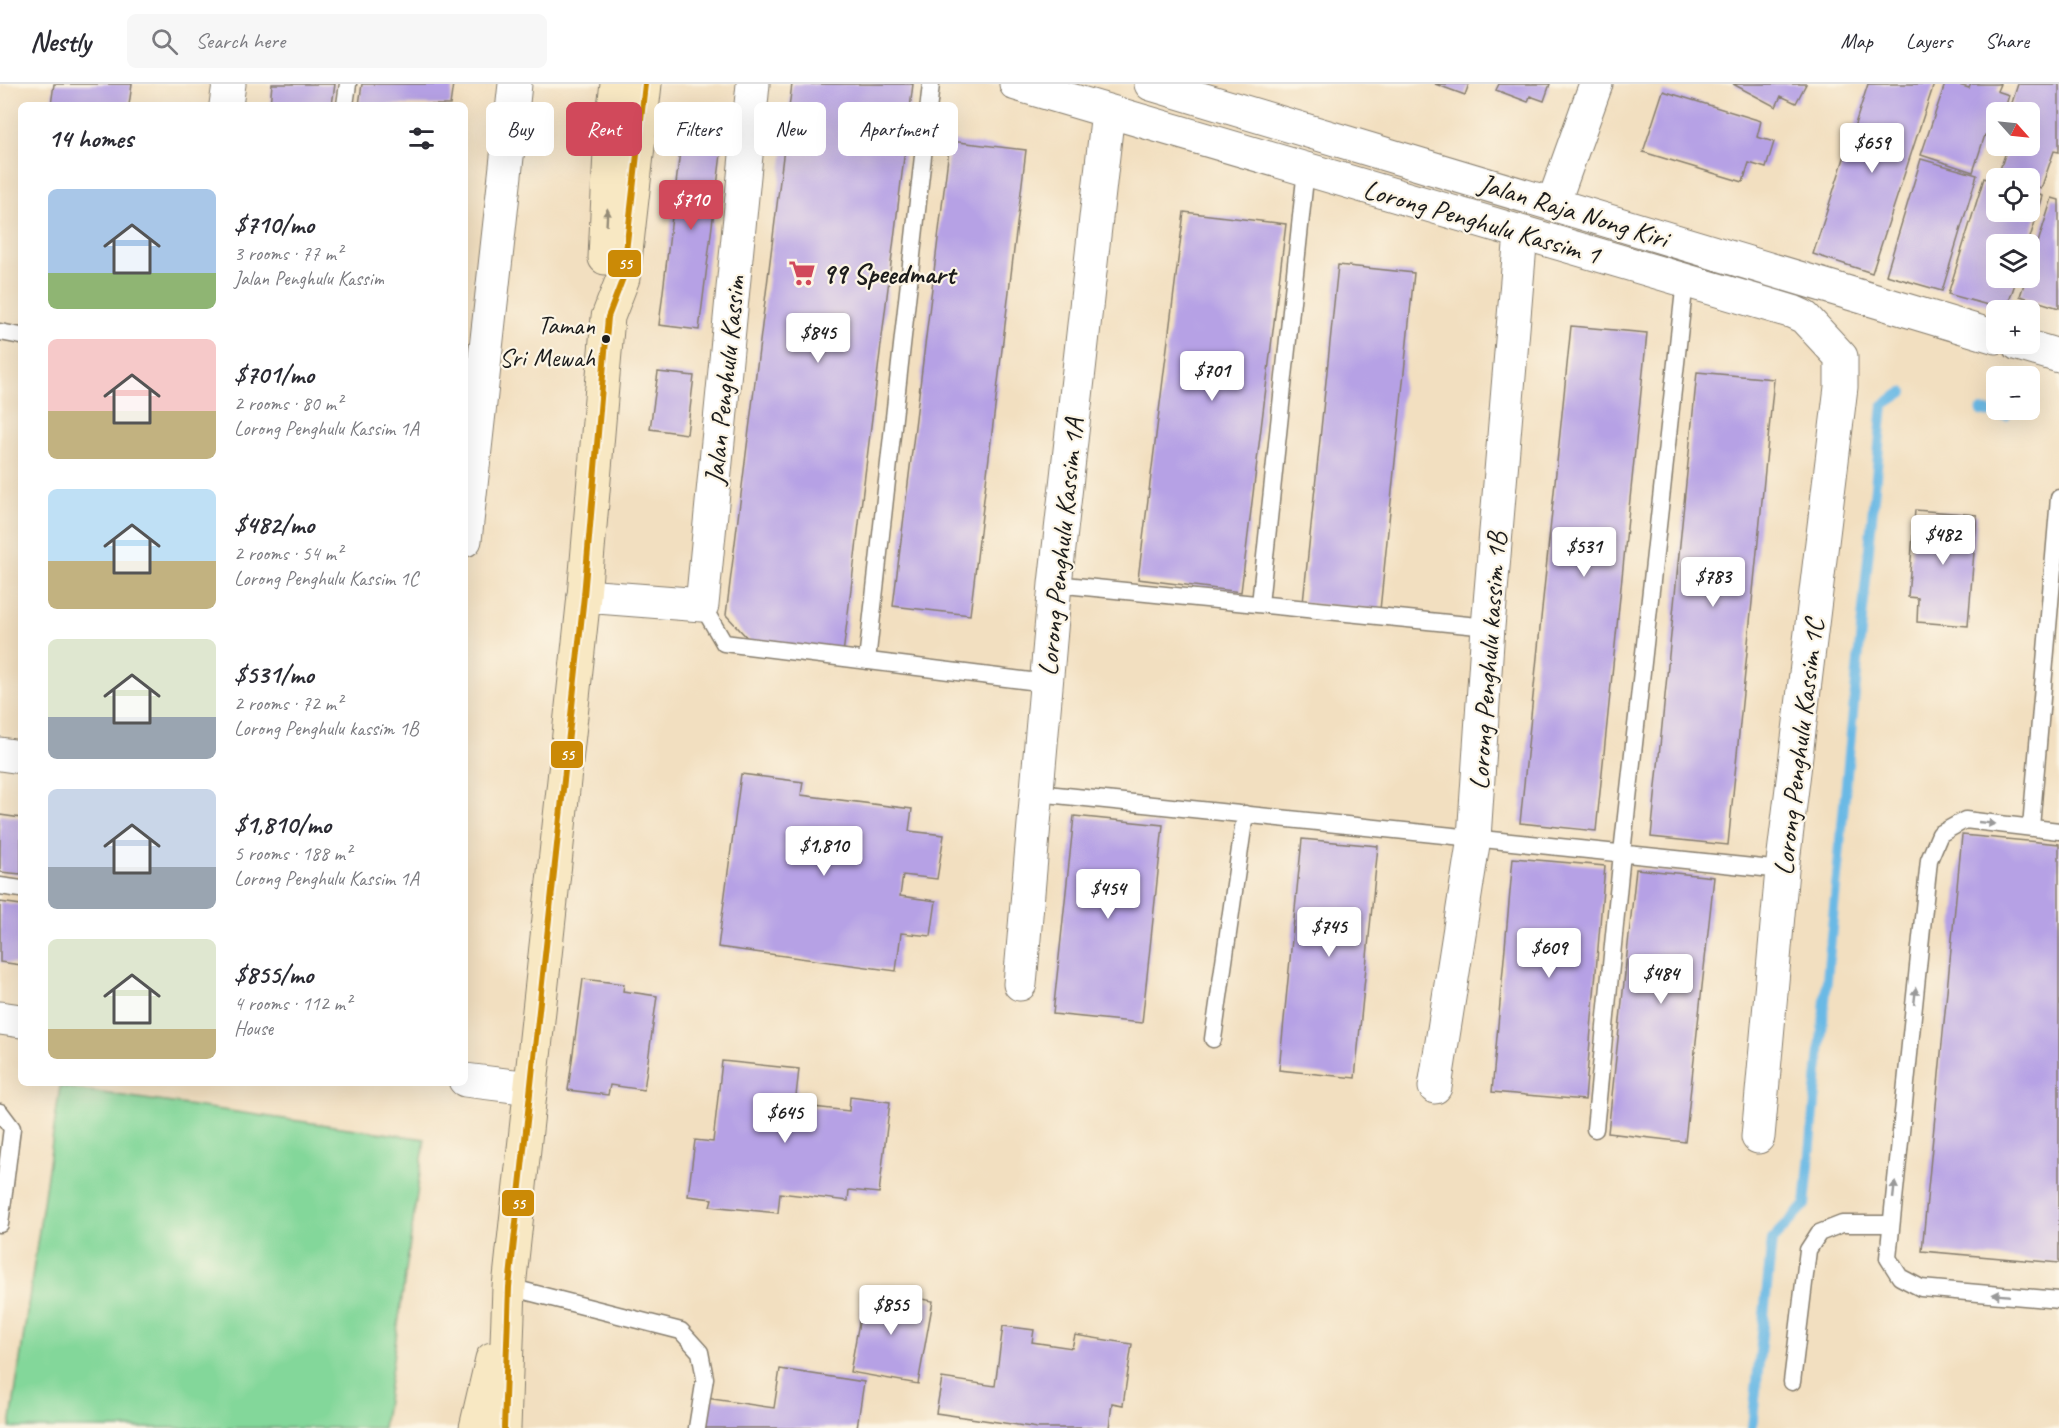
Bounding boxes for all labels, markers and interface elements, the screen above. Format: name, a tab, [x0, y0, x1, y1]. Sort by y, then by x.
search box	[127, 14, 547, 68]
text: Nestly	[30, 24, 91, 59]
icon: search	[148, 25, 181, 58]
text: Search here	[196, 27, 285, 55]
text: Map	[1840, 28, 1873, 54]
text: Layers	[1906, 28, 1952, 54]
text: Share	[1985, 28, 2029, 54]
chip: Buy	[486, 102, 554, 156]
chip: Rent	[566, 102, 642, 156]
chip: Filters	[654, 102, 742, 156]
chip: New	[754, 102, 826, 156]
chip: Apartment	[838, 102, 958, 156]
north arrow	[1986, 102, 2040, 156]
map controls	[1986, 102, 2040, 420]
text: 14 homes	[48, 122, 133, 155]
icon: filters	[405, 122, 438, 155]
pin: $659	[1836, 123, 1908, 174]
text: $659	[1854, 130, 1890, 155]
street label: Jalan Raja Nong Kiri	[1473, 165, 1676, 257]
button: locate	[1986, 168, 2040, 222]
street label: Lorong Penghulu Kassim 1	[1359, 171, 1606, 272]
pin: $710	[655, 180, 727, 231]
text: $710	[673, 187, 709, 212]
one-way arrow	[602, 207, 611, 226]
text: $710/mo	[234, 208, 314, 241]
icon: home	[96, 213, 168, 285]
button: layers	[1986, 234, 2040, 288]
text: 3 rooms · 77 m²	[234, 241, 342, 266]
line badge: 55	[607, 249, 642, 278]
text: 55	[618, 254, 634, 274]
place label: 99 Speedmart	[822, 256, 958, 291]
supermarket icon: 99 Speedmart	[787, 258, 817, 288]
text: Jalan Penghulu Kassim	[234, 266, 384, 291]
street label: Jalan Penghulu Kassim	[696, 273, 753, 488]
button: +	[1986, 300, 2040, 354]
place label: Taman Sri Mewah	[499, 309, 596, 374]
pin: $845	[782, 313, 854, 364]
text: $845	[800, 320, 836, 345]
marker: Taman Sri Mewah	[600, 333, 612, 345]
pin: $701	[1176, 351, 1248, 402]
text: $701/mo	[234, 358, 314, 391]
text: $701	[1194, 358, 1230, 383]
icon: home	[96, 363, 168, 435]
button: −	[1986, 366, 2040, 420]
text: 2 rooms · 80 m²	[234, 391, 342, 416]
street label: Lorong Penghulu Kassim 1A	[1030, 415, 1092, 678]
text: Lorong Penghulu Kassim 1A	[234, 416, 419, 441]
text: $482/mo	[234, 508, 314, 541]
icon: home	[96, 513, 168, 585]
pin: $482	[1907, 515, 1979, 566]
text: $482	[1925, 522, 1961, 547]
pin: $531	[1548, 527, 1620, 578]
street label: Lorong Penghulu kassim 1B	[1461, 529, 1514, 791]
text: $531	[1566, 534, 1602, 559]
text: 2 rooms · 54 m²	[234, 541, 342, 566]
pin: $783	[1677, 557, 1749, 608]
text: $783	[1695, 564, 1731, 589]
text: Lorong Penghulu Kassim 1C	[234, 566, 418, 591]
street label: Lorong Penghulu Kassim 1C	[1765, 614, 1832, 877]
text: $531/mo	[234, 658, 314, 691]
icon: home	[96, 663, 168, 735]
text: 2 rooms · 72 m²	[234, 691, 342, 716]
text: Lorong Penghulu kassim 1B	[234, 716, 418, 741]
line badge: 55	[550, 740, 584, 769]
text: 55	[560, 745, 576, 765]
text: $1,810/mo	[234, 808, 331, 841]
icon: home	[96, 813, 168, 885]
one-way arrow	[1978, 818, 1997, 828]
pin: $1,810	[775, 826, 873, 877]
text: $1,810	[800, 833, 848, 858]
text: 5 rooms · 188 m²	[234, 841, 351, 866]
text: Lorong Penghulu Kassim 1A	[234, 866, 419, 891]
pin: $454	[1072, 869, 1144, 920]
text: $454	[1090, 876, 1126, 901]
pin: $745	[1293, 907, 1365, 958]
text: $745	[1311, 914, 1347, 939]
pin: $609	[1513, 928, 1585, 979]
text: $609	[1531, 935, 1567, 960]
pin: $484	[1625, 954, 1697, 1005]
text: $855/mo	[234, 958, 313, 991]
text: $484	[1643, 961, 1679, 986]
icon: home	[96, 963, 168, 1035]
one-way arrow	[1910, 986, 1919, 1005]
text: 4 rooms · 112 m²	[234, 991, 351, 1016]
text: House	[234, 1016, 273, 1041]
pin: $645	[749, 1093, 821, 1144]
text: $645	[767, 1100, 803, 1125]
one-way arrow	[1889, 1180, 1899, 1199]
line badge: 55	[501, 1189, 535, 1217]
text: 55	[511, 1194, 527, 1214]
pin: $855	[855, 1285, 927, 1336]
one-way arrow	[1991, 1290, 2010, 1300]
text: $855	[873, 1292, 909, 1317]

